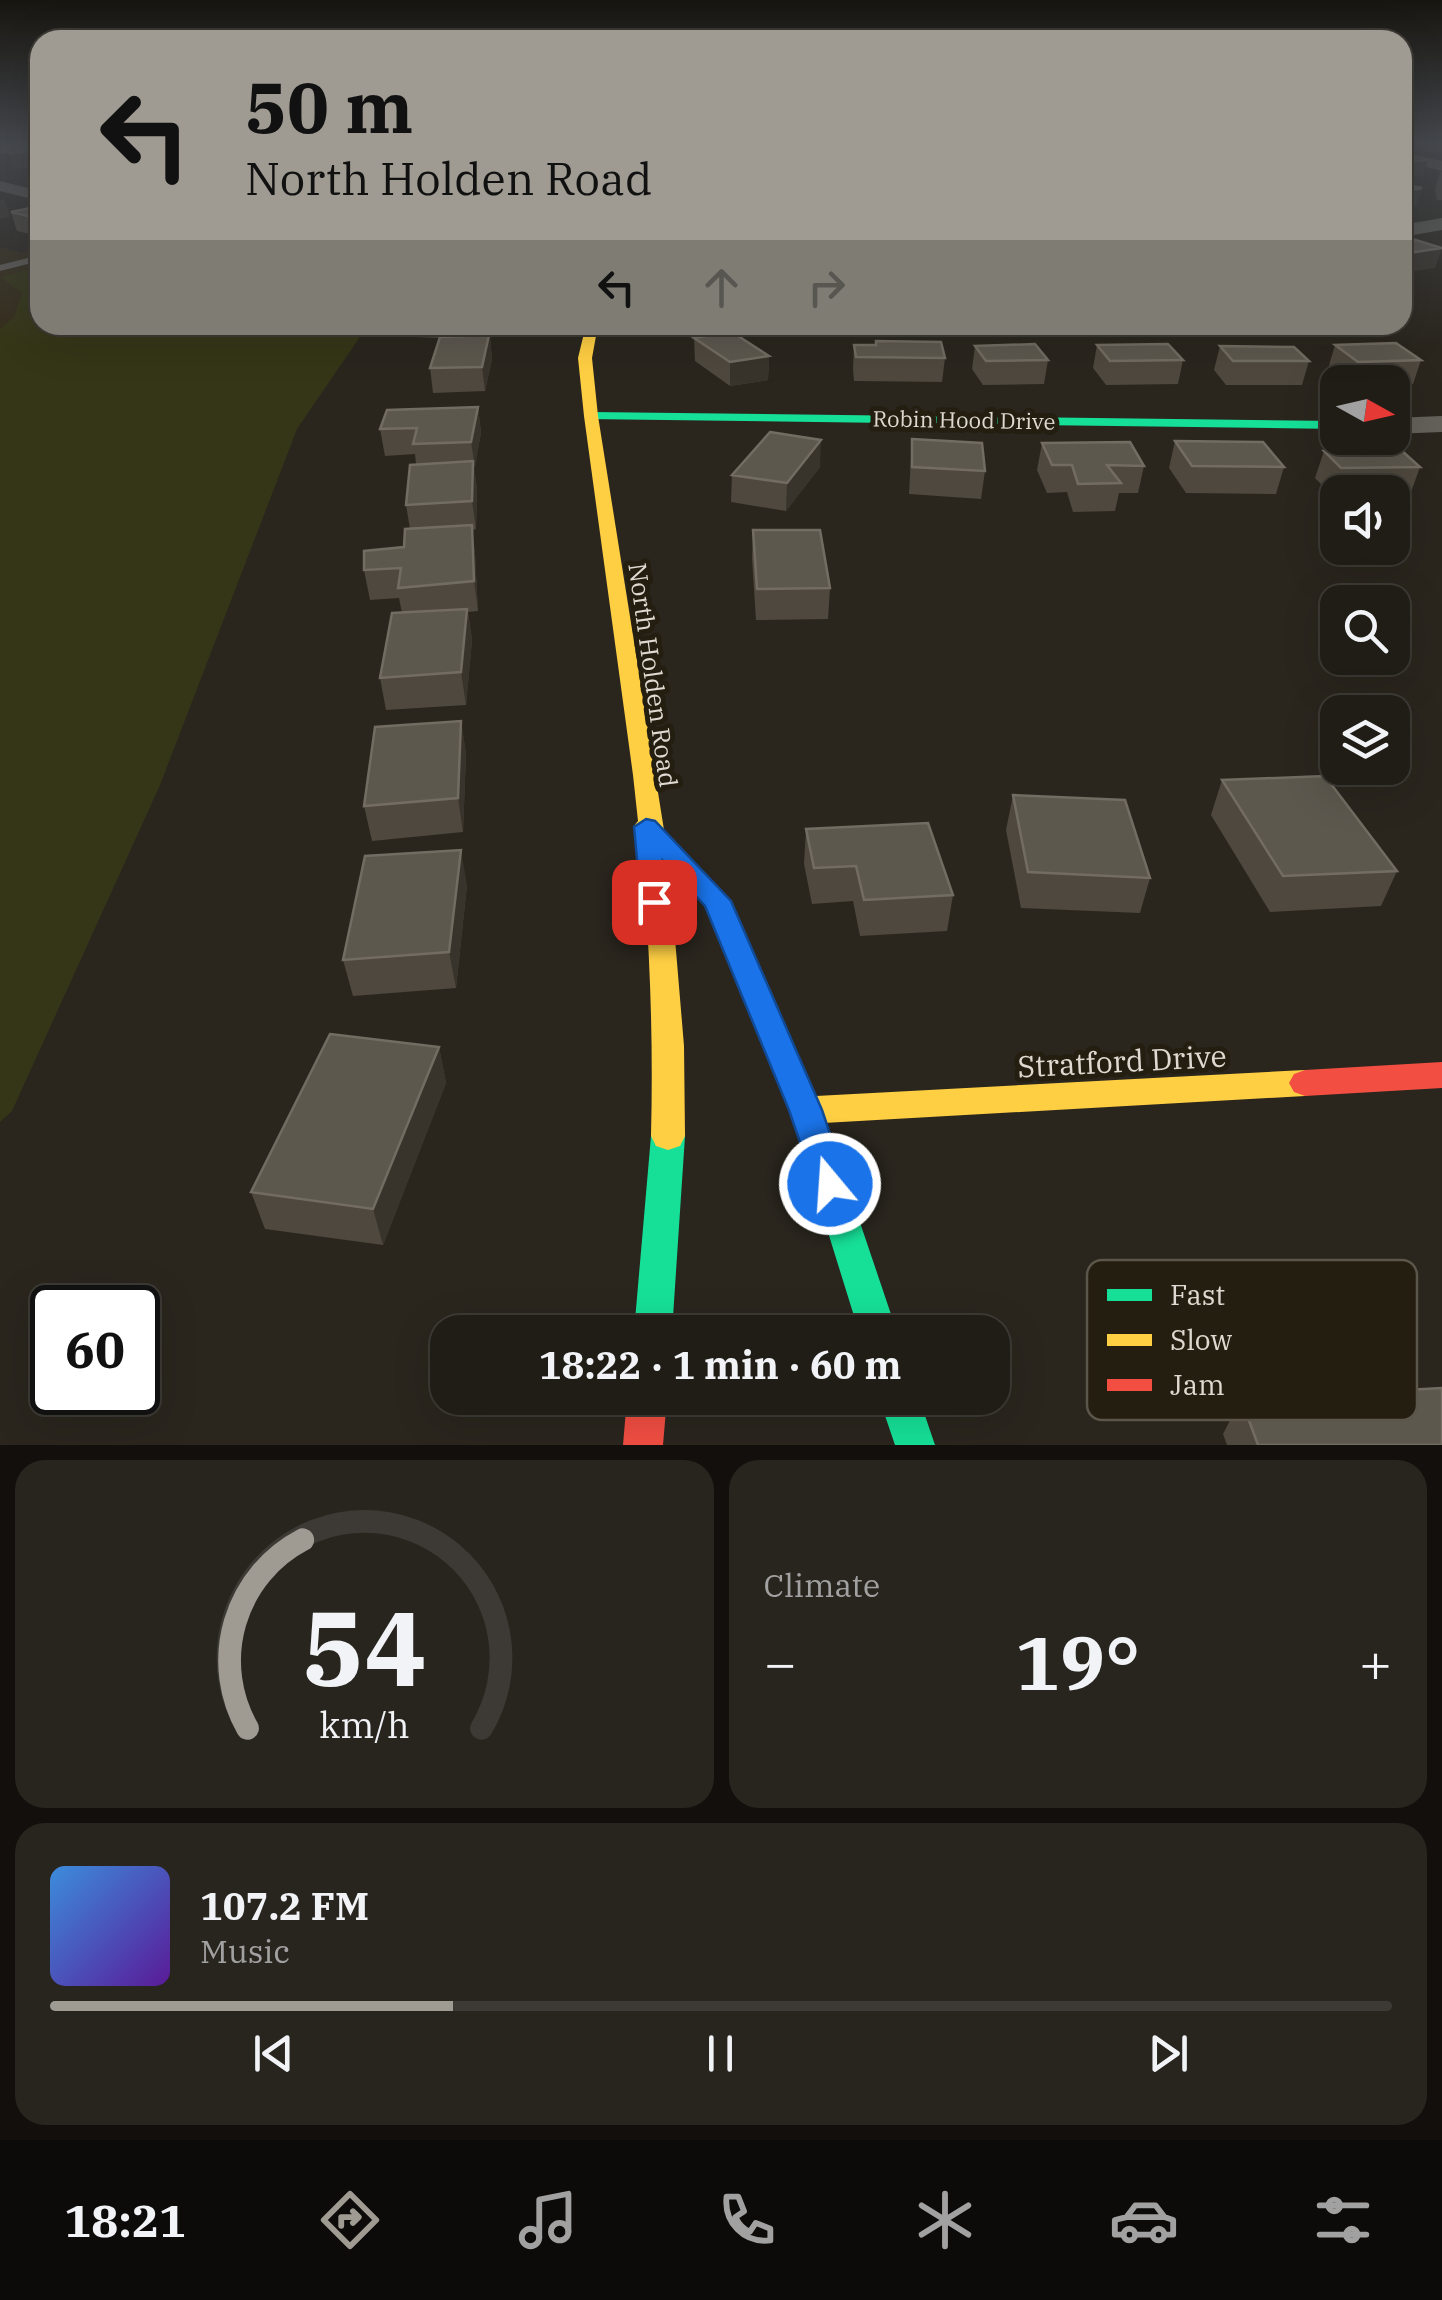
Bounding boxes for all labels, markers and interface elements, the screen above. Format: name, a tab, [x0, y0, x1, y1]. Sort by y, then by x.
text: 50 m	[245, 61, 413, 152]
icon: left	[80, 70, 210, 200]
text: North Holden Road	[245, 149, 652, 207]
icon: left	[589, 260, 644, 315]
icon: ahead	[694, 260, 749, 315]
icon: right	[799, 260, 854, 315]
north arrow	[1320, 365, 1410, 455]
map controls	[1320, 365, 1410, 785]
street label: Robin Hood Drive	[872, 403, 1056, 436]
button: sound	[1320, 475, 1410, 565]
street label: North Holden Road	[621, 561, 686, 789]
button: search	[1320, 585, 1410, 675]
button: layers	[1320, 695, 1410, 785]
pin	[612, 860, 697, 945]
icon: arrive	[627, 875, 682, 930]
street label: Stratford Drive	[1016, 1036, 1228, 1085]
position arrow	[778, 1132, 882, 1236]
legend	[1087, 1260, 1417, 1420]
text: Fast	[1170, 1276, 1225, 1313]
speed limit sign: 60	[30, 1285, 160, 1415]
text: Slow	[1170, 1321, 1232, 1358]
text: 18:22 · 1 min · 60 m	[539, 1340, 901, 1389]
text: Jam	[1170, 1366, 1225, 1403]
text: Climate	[764, 1564, 880, 1606]
text: 54	[302, 1579, 427, 1715]
text: 19°	[1015, 1613, 1140, 1711]
text: −	[764, 1627, 797, 1698]
text: +	[1359, 1627, 1392, 1698]
text: km/h	[319, 1701, 409, 1748]
text: 107.2 FM	[200, 1881, 369, 1930]
text: Music	[200, 1930, 290, 1972]
icon: previous	[246, 2026, 301, 2081]
icon: pause	[693, 2026, 748, 2081]
icon: next	[1141, 2026, 1196, 2081]
icon: directions	[315, 2185, 385, 2255]
icon: music	[513, 2185, 583, 2255]
icon: phone	[712, 2185, 782, 2255]
icon: climate	[910, 2185, 980, 2255]
icon: car	[1109, 2185, 1179, 2255]
icon: filters	[1308, 2185, 1378, 2255]
text: 18:21	[64, 2191, 186, 2249]

